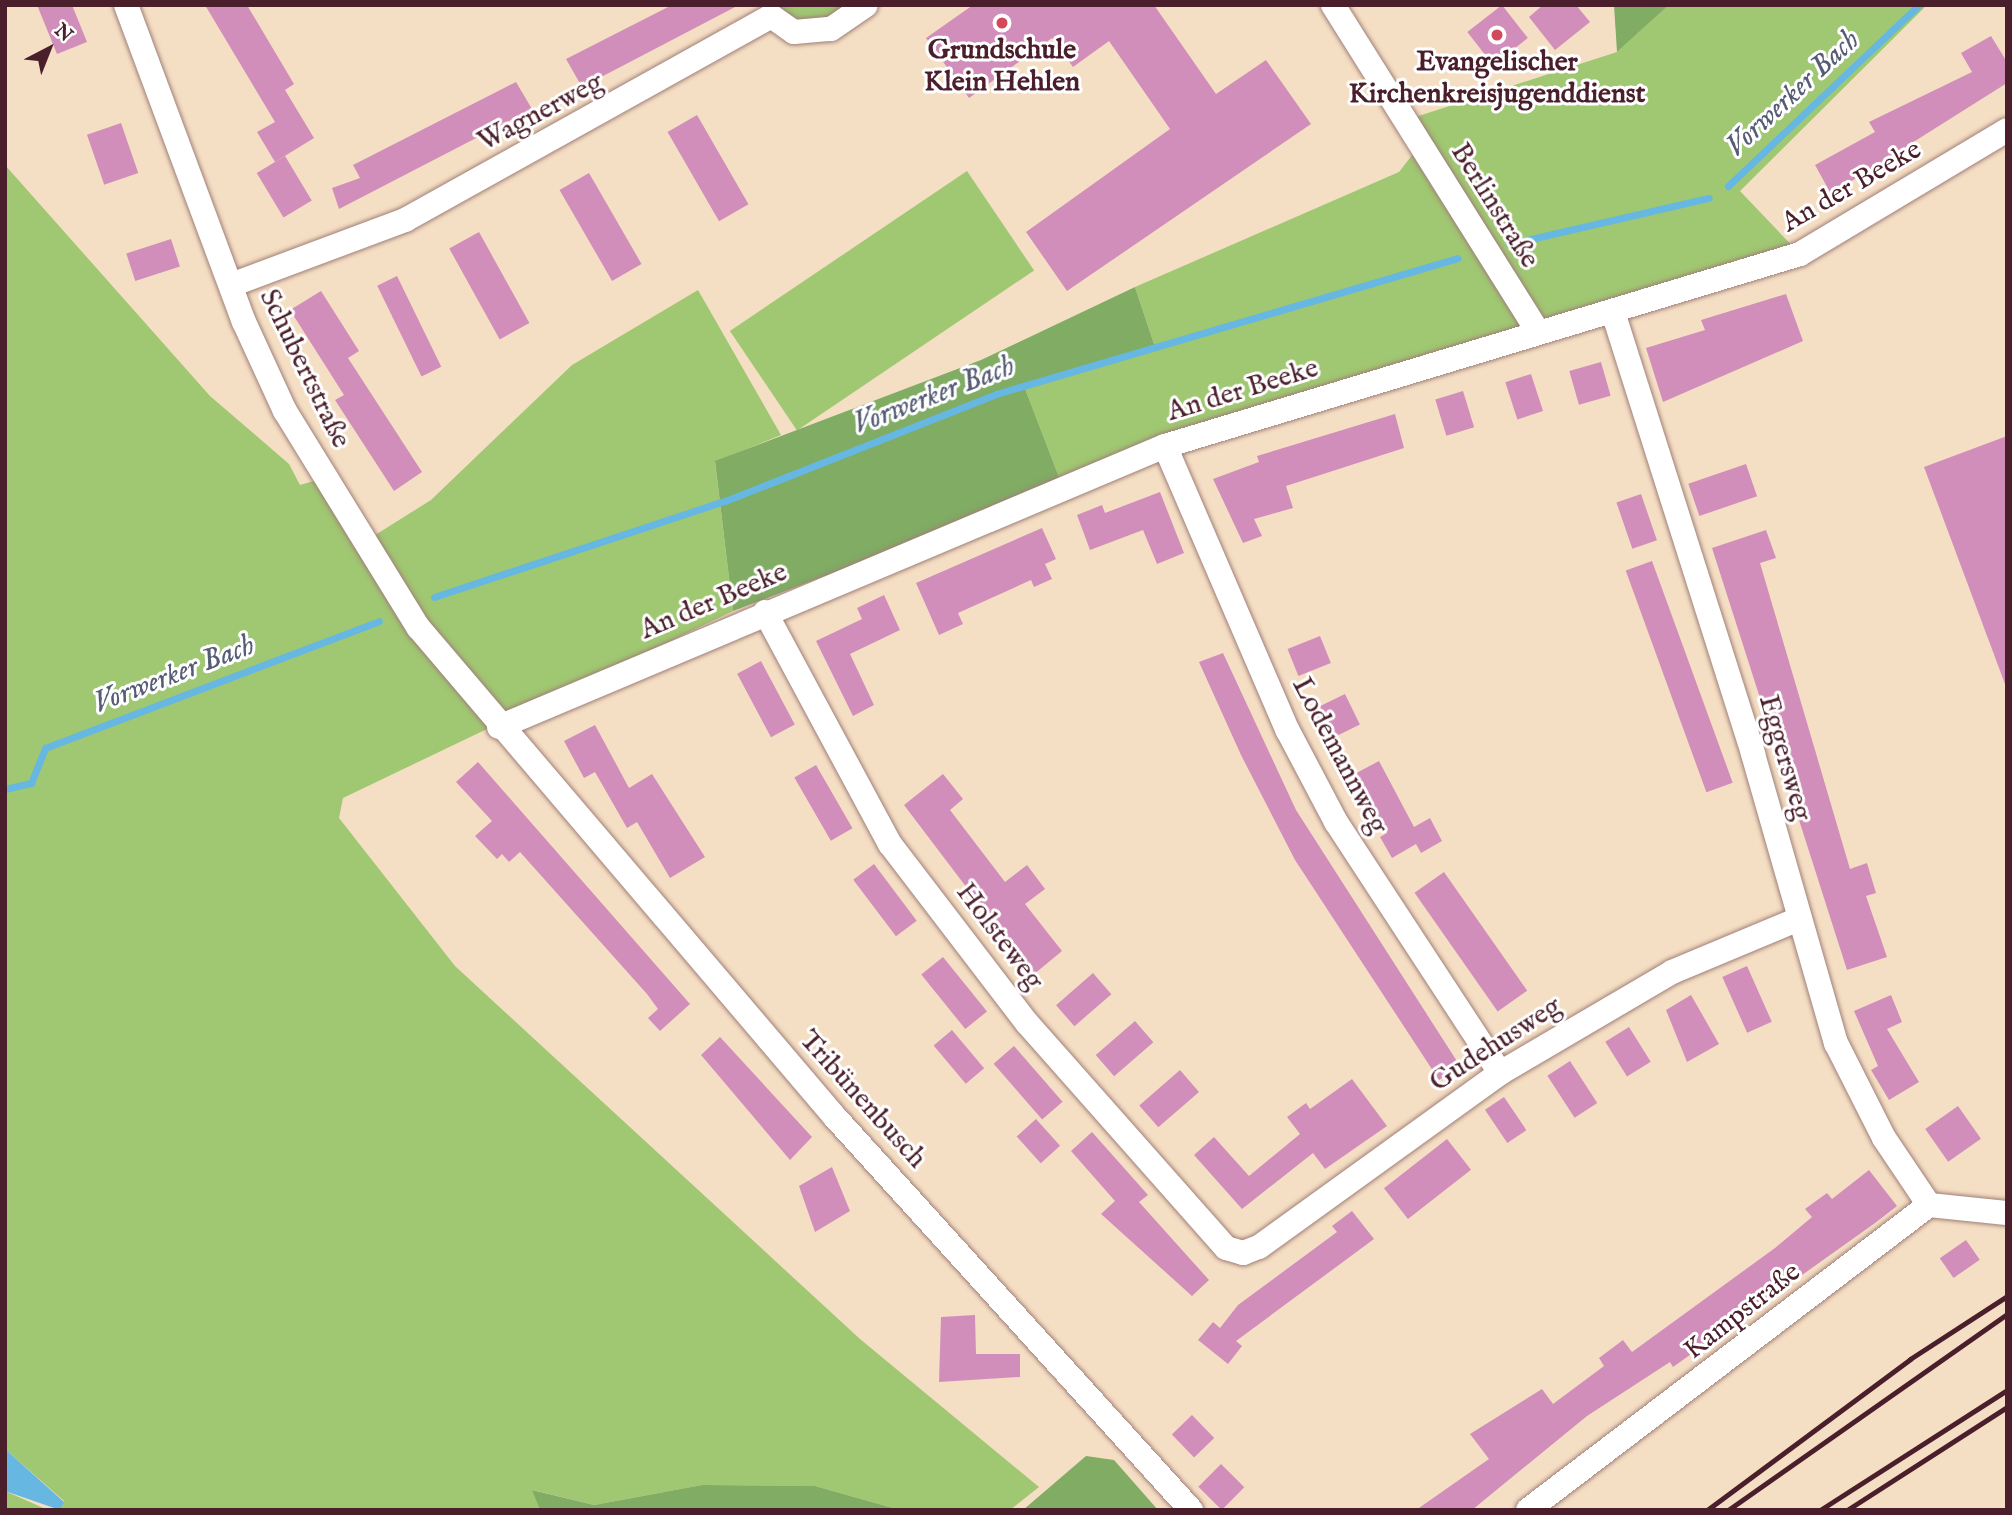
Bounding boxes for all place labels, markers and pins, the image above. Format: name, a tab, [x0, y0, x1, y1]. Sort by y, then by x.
marker: Grundschule Klein Hehlen	[994, 15, 1010, 31]
marker: Evangelischer Kirchenkreisjugenddienst	[1489, 27, 1505, 43]
place label: Grundschule Klein Hehlen	[924, 34, 1080, 100]
place label: Evangelischer Kirchenkreisjugenddienst	[1349, 46, 1645, 112]

